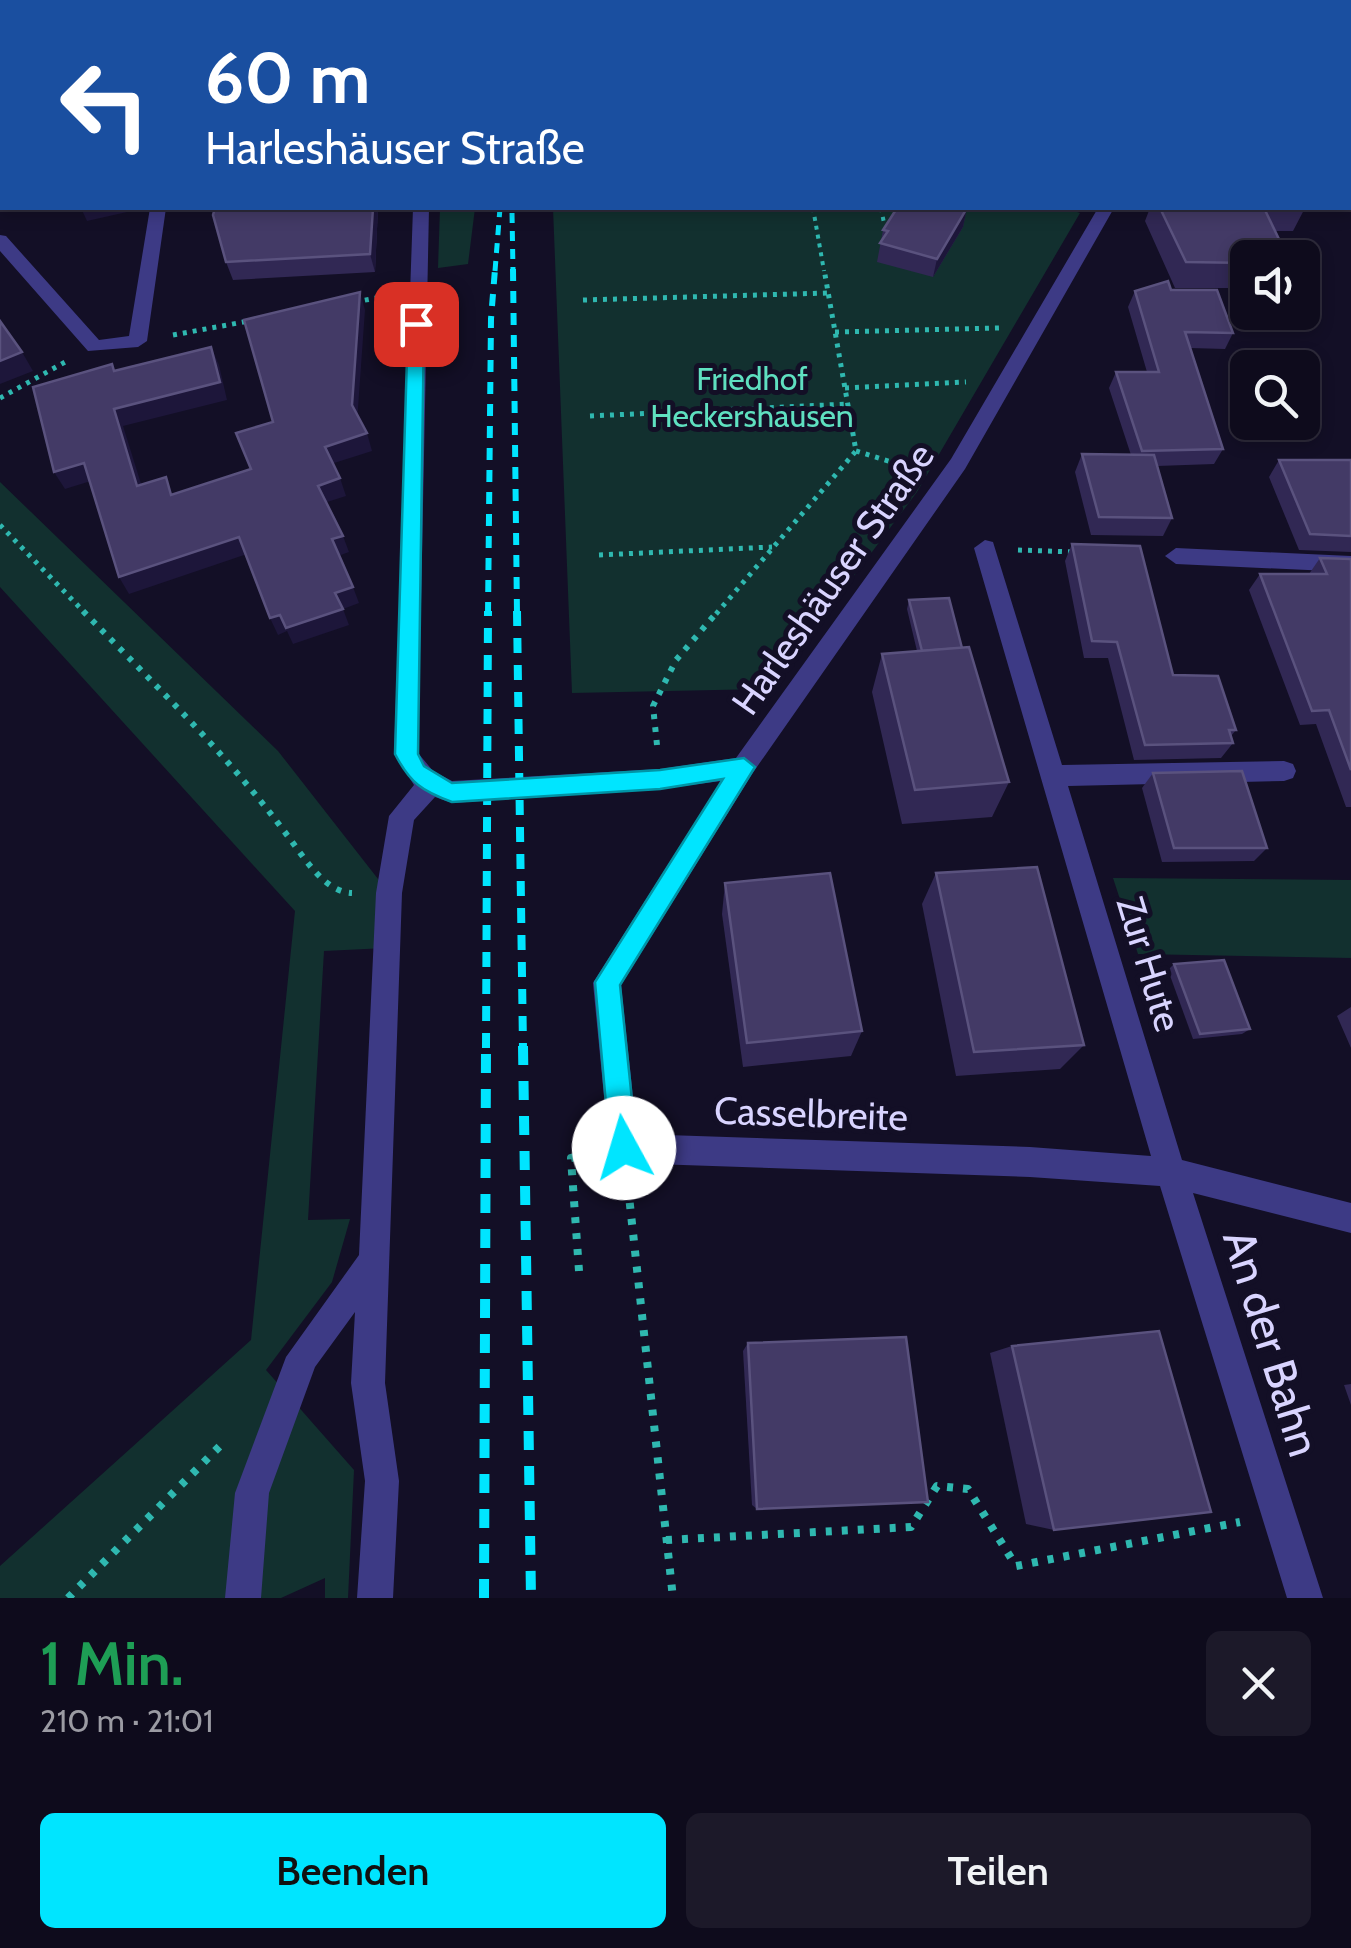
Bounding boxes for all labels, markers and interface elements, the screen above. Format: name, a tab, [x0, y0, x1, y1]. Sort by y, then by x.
text: 60 m	[205, 35, 370, 121]
icon: left	[40, 40, 170, 170]
text: Harleshäuser Straße	[205, 121, 585, 175]
map controls	[1230, 240, 1320, 440]
button: sound	[1230, 240, 1320, 330]
pin	[374, 282, 459, 367]
icon: arrive	[389, 297, 444, 352]
button: search	[1230, 350, 1320, 440]
park label: Friedhof Heckershausen	[650, 359, 854, 435]
street label: Harleshäuser Straße	[721, 434, 944, 724]
street label: Zur Hute	[1107, 891, 1192, 1037]
street label: Casselbreite	[713, 1087, 909, 1140]
position arrow	[572, 1096, 676, 1200]
street label: An der Bahn	[1212, 1224, 1332, 1462]
text: 1 Min.	[40, 1627, 184, 1700]
button: close	[1206, 1631, 1311, 1736]
text: 210 m · 21:01	[40, 1701, 213, 1740]
button: Beenden	[40, 1813, 666, 1928]
button: Teilen	[686, 1813, 1311, 1928]

